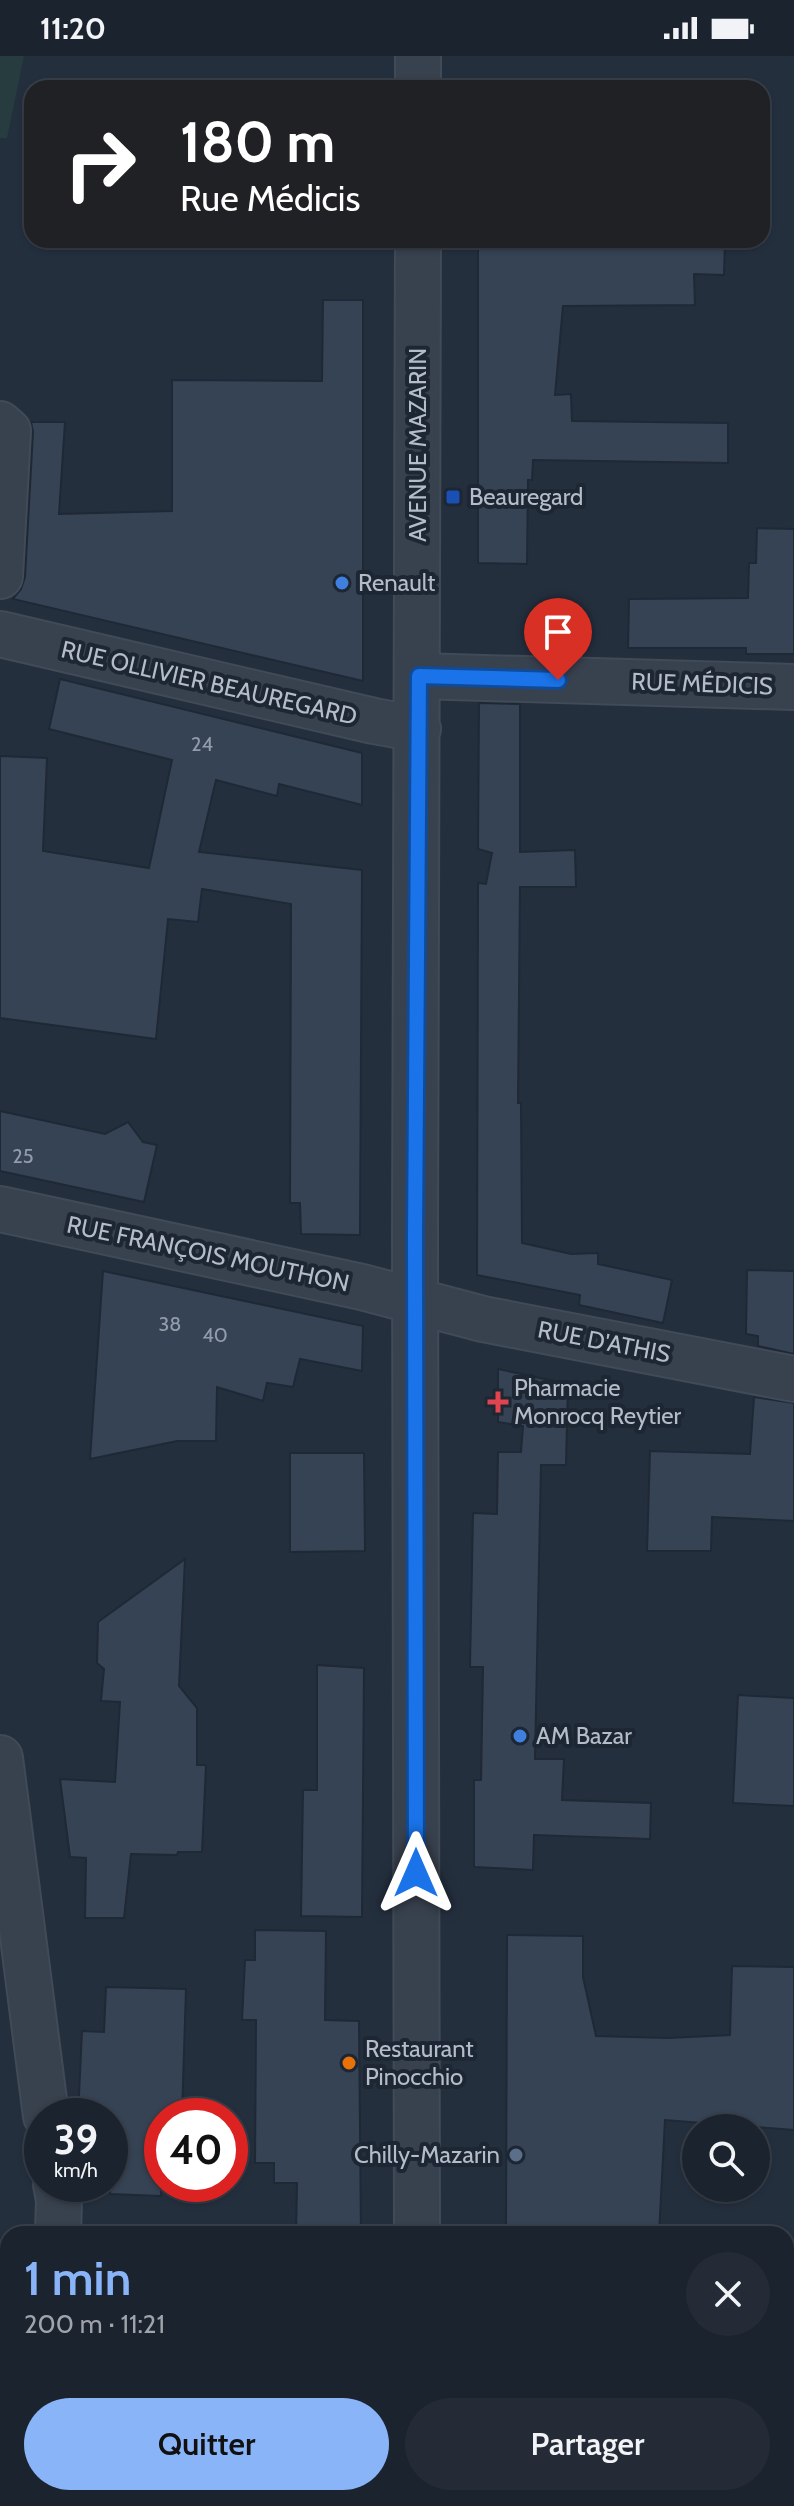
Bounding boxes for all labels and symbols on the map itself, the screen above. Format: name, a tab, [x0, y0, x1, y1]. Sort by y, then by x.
street label: AVENUE MAZARIN	[403, 348, 432, 542]
place label: Beauregard	[469, 482, 583, 511]
marker: Beauregard	[444, 488, 462, 506]
place label: Renault	[358, 568, 435, 597]
marker: Renault	[333, 574, 351, 592]
pin	[524, 598, 592, 680]
street label: RUE OLLIVIER BEAUREGARD	[58, 634, 360, 731]
street label: RUE MÉDICIS	[631, 667, 773, 700]
house number: 24	[191, 732, 213, 756]
house number: 25	[12, 1144, 34, 1168]
street label: RUE FRANÇOIS MOUTHON	[64, 1209, 352, 1298]
house number: 38	[159, 1312, 181, 1336]
street label: RUE D'ATHIS	[535, 1314, 673, 1369]
house number: 40	[202, 1323, 228, 1347]
place label: Pharmacie Monrocq Reytier	[514, 1373, 682, 1430]
marker: Pharmacie Monrocq Reytier	[489, 1393, 507, 1411]
place label: AM Bazar	[536, 1721, 632, 1750]
marker: AM Bazar	[511, 1727, 529, 1745]
position arrow	[374, 1831, 458, 1915]
place label: Restaurant Pinocchio	[365, 2034, 474, 2091]
marker: Restaurant Pinocchio	[340, 2054, 358, 2072]
speed limit sign: 40	[144, 2098, 248, 2202]
place label: Chilly-Mazarin	[354, 2140, 500, 2169]
marker: Chilly-Mazarin	[507, 2146, 525, 2164]

